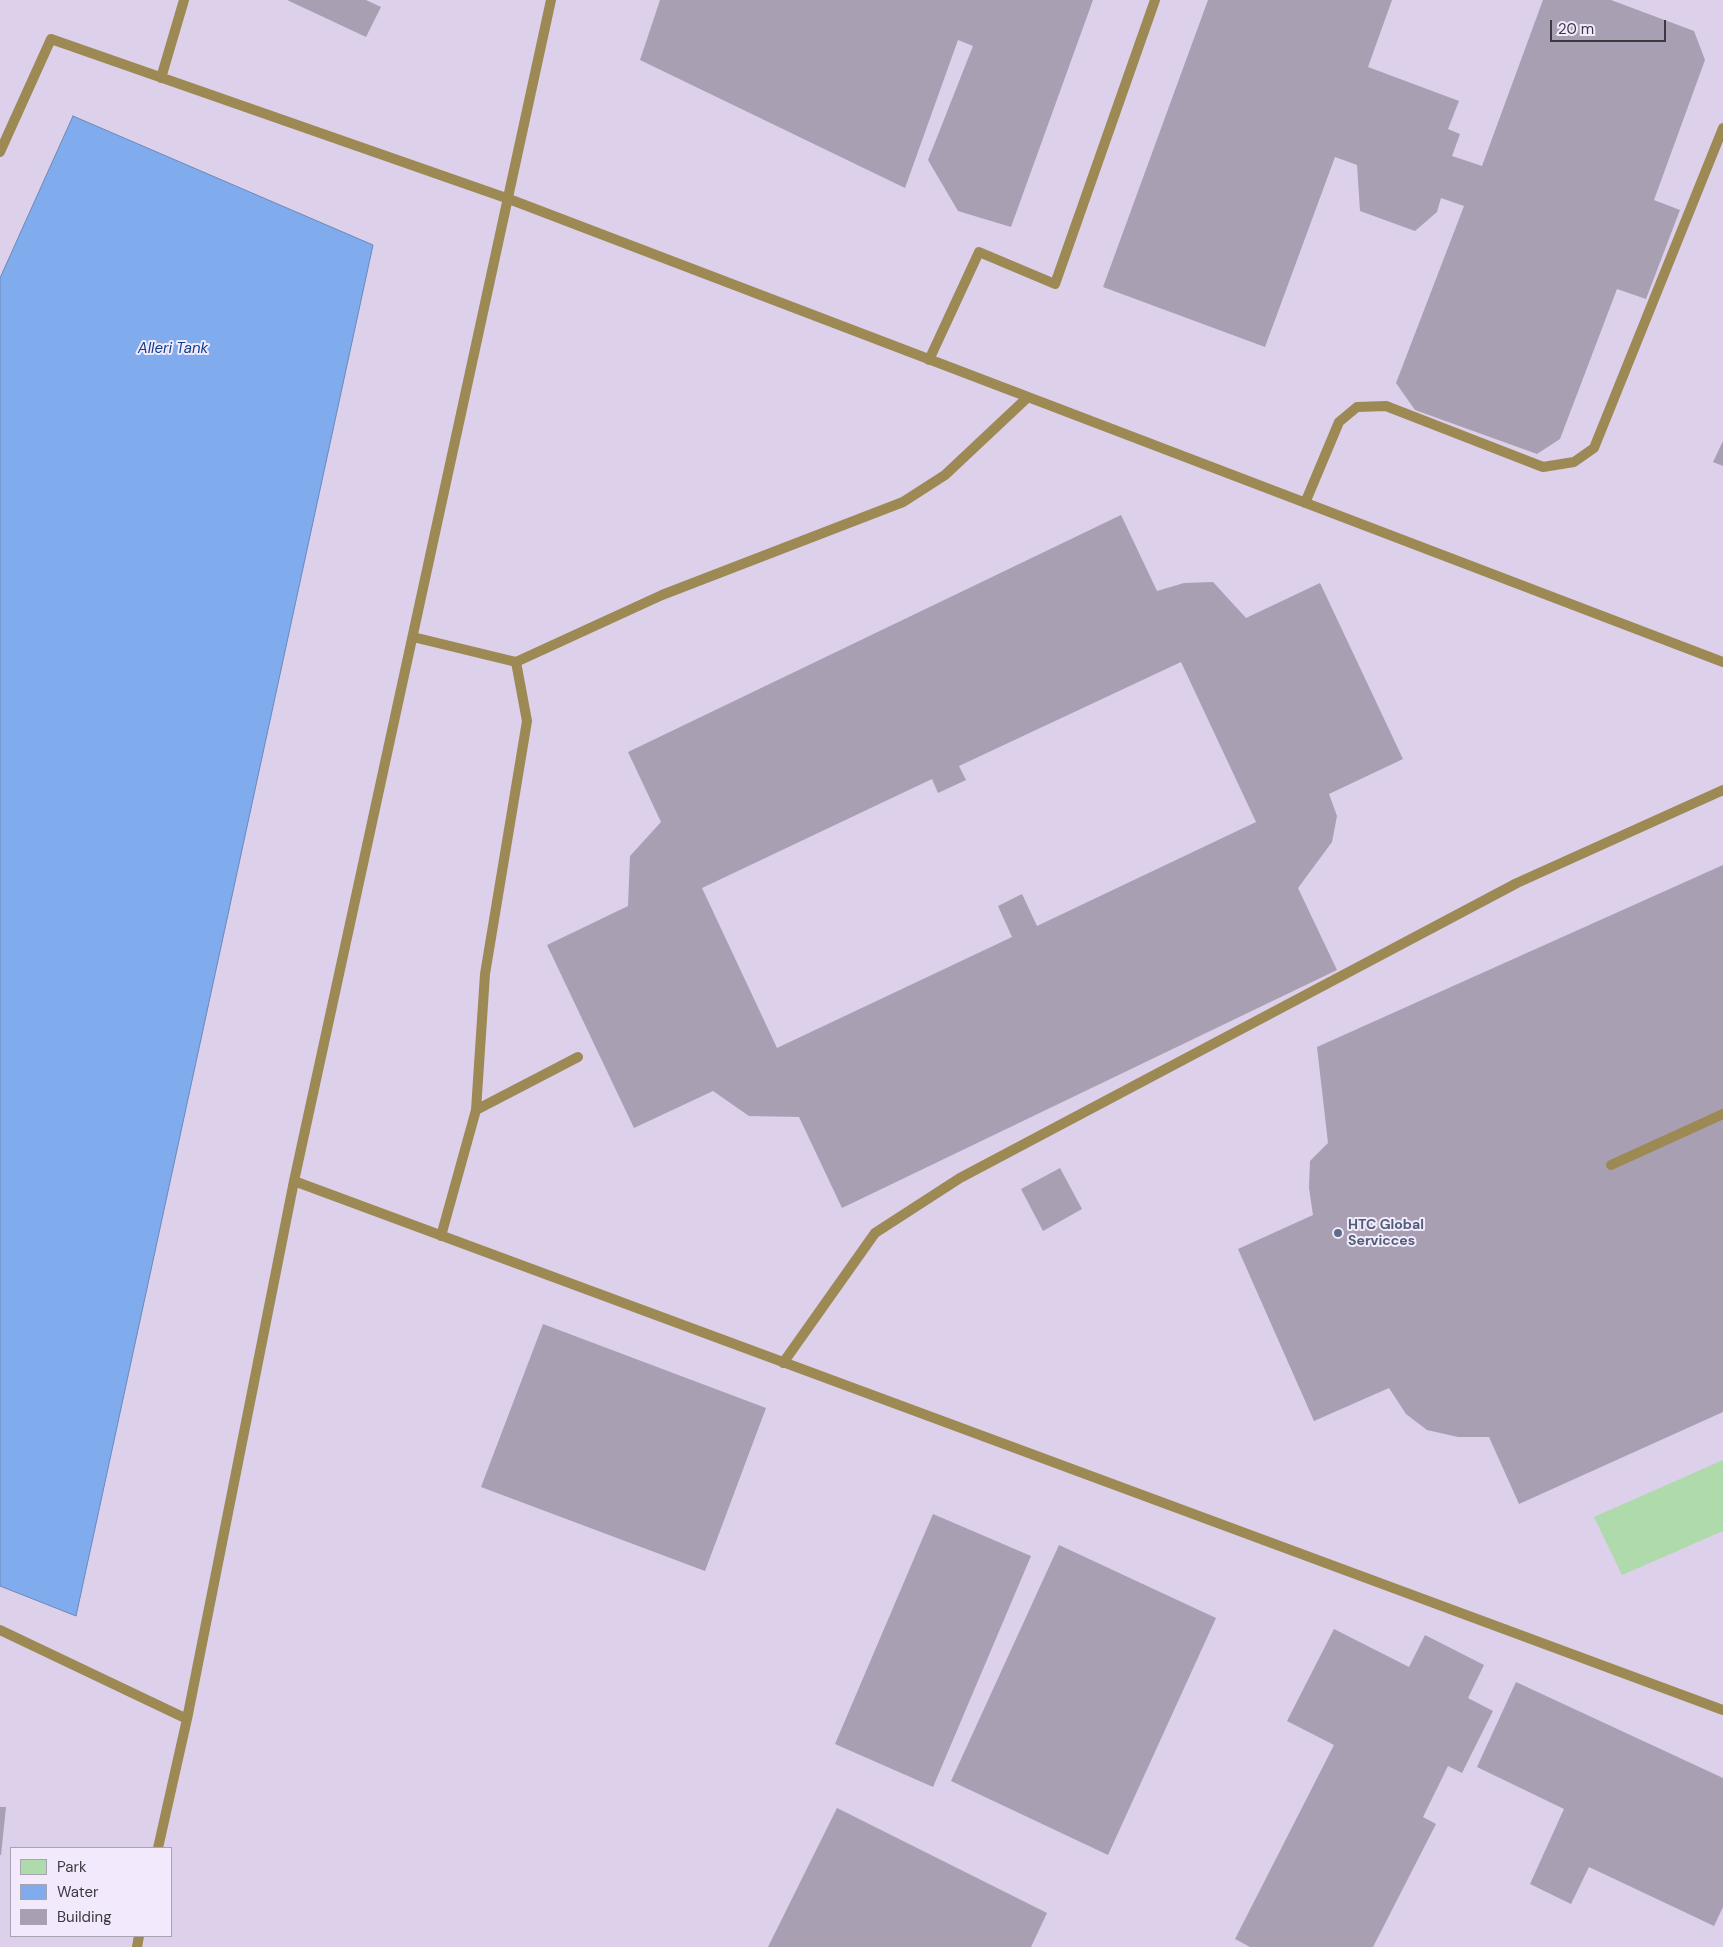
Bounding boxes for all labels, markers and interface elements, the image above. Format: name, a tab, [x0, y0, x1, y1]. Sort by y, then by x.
scale bar	[1553, 10, 1669, 42]
text: 20 m	[1558, 19, 1594, 39]
water label: Alleri Tank	[138, 340, 208, 358]
place label: HTC Global Servicces	[1348, 1217, 1424, 1250]
marker: HTC Global Servicces	[1332, 1227, 1344, 1239]
legend	[10, 1847, 172, 1937]
text: Park	[57, 1857, 87, 1877]
text: Water	[57, 1882, 98, 1902]
text: Building	[57, 1907, 112, 1927]

